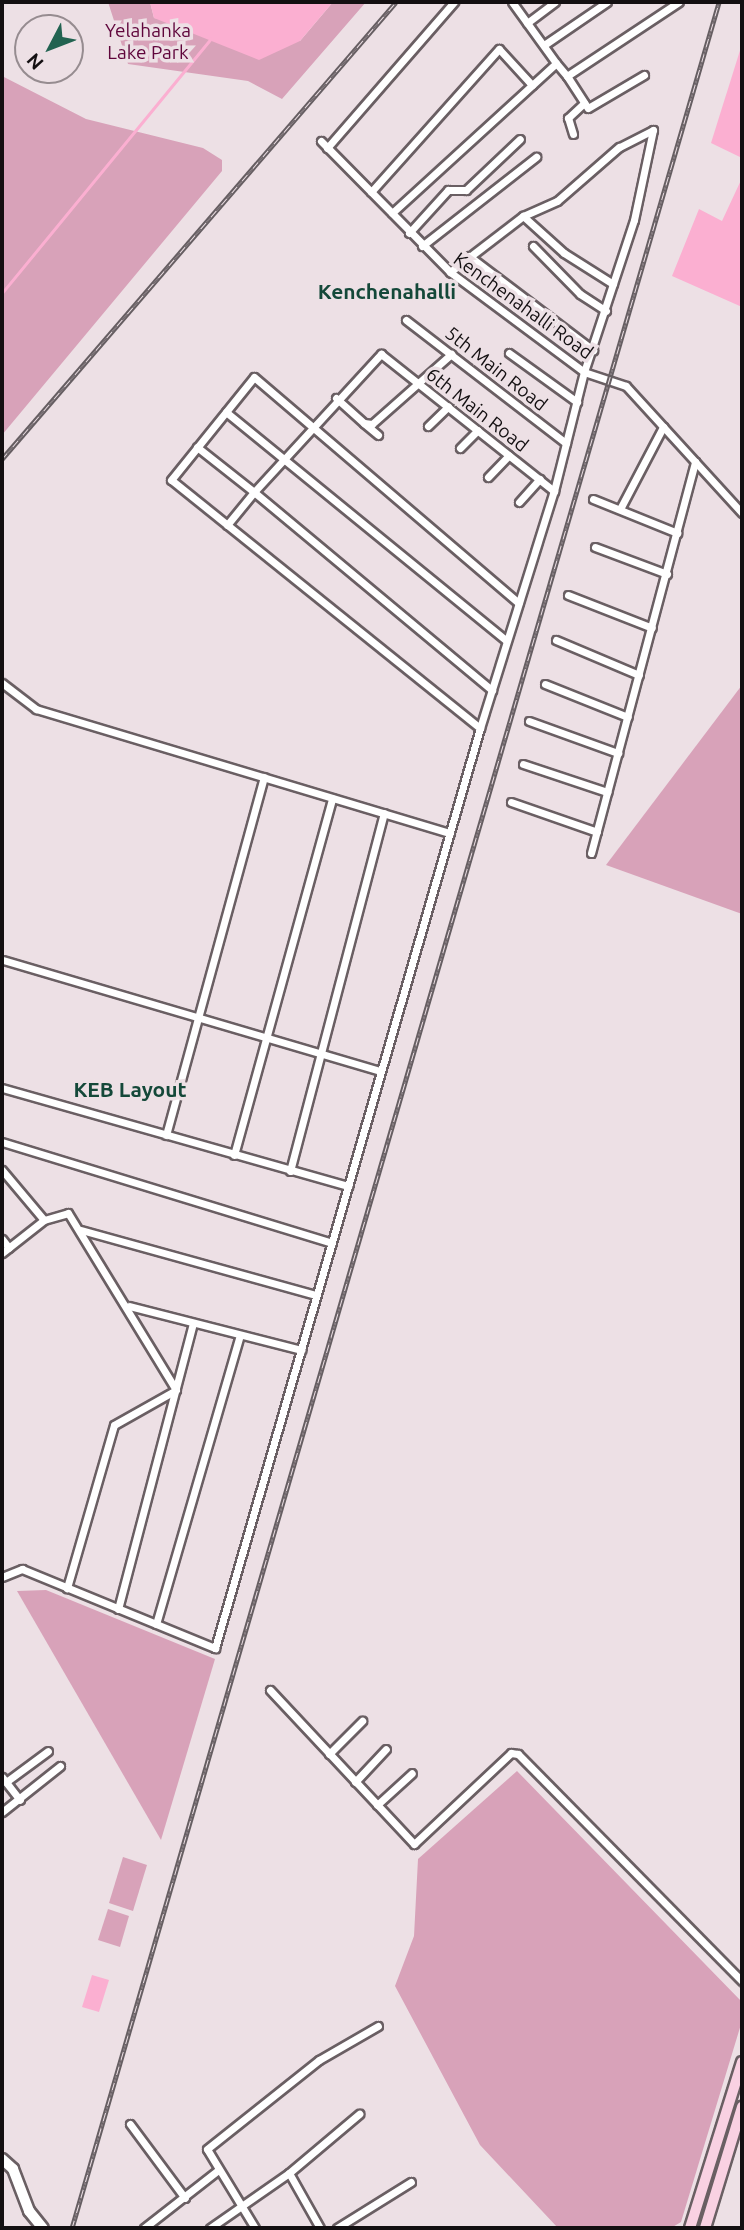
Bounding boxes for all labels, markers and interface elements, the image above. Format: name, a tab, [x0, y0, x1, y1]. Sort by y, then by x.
north arrow	[14, 14, 84, 84]
park label: Yelahanka Lake Park	[105, 20, 191, 64]
text: N	[22, 49, 48, 74]
street label: Kenchenahalli Road	[449, 248, 597, 364]
district label: Kenchenahalli	[318, 278, 456, 304]
street label: 5th Main Road	[440, 322, 552, 416]
street label: 6th Main Road	[421, 363, 533, 457]
district label: KEB Layout	[73, 1076, 187, 1102]

